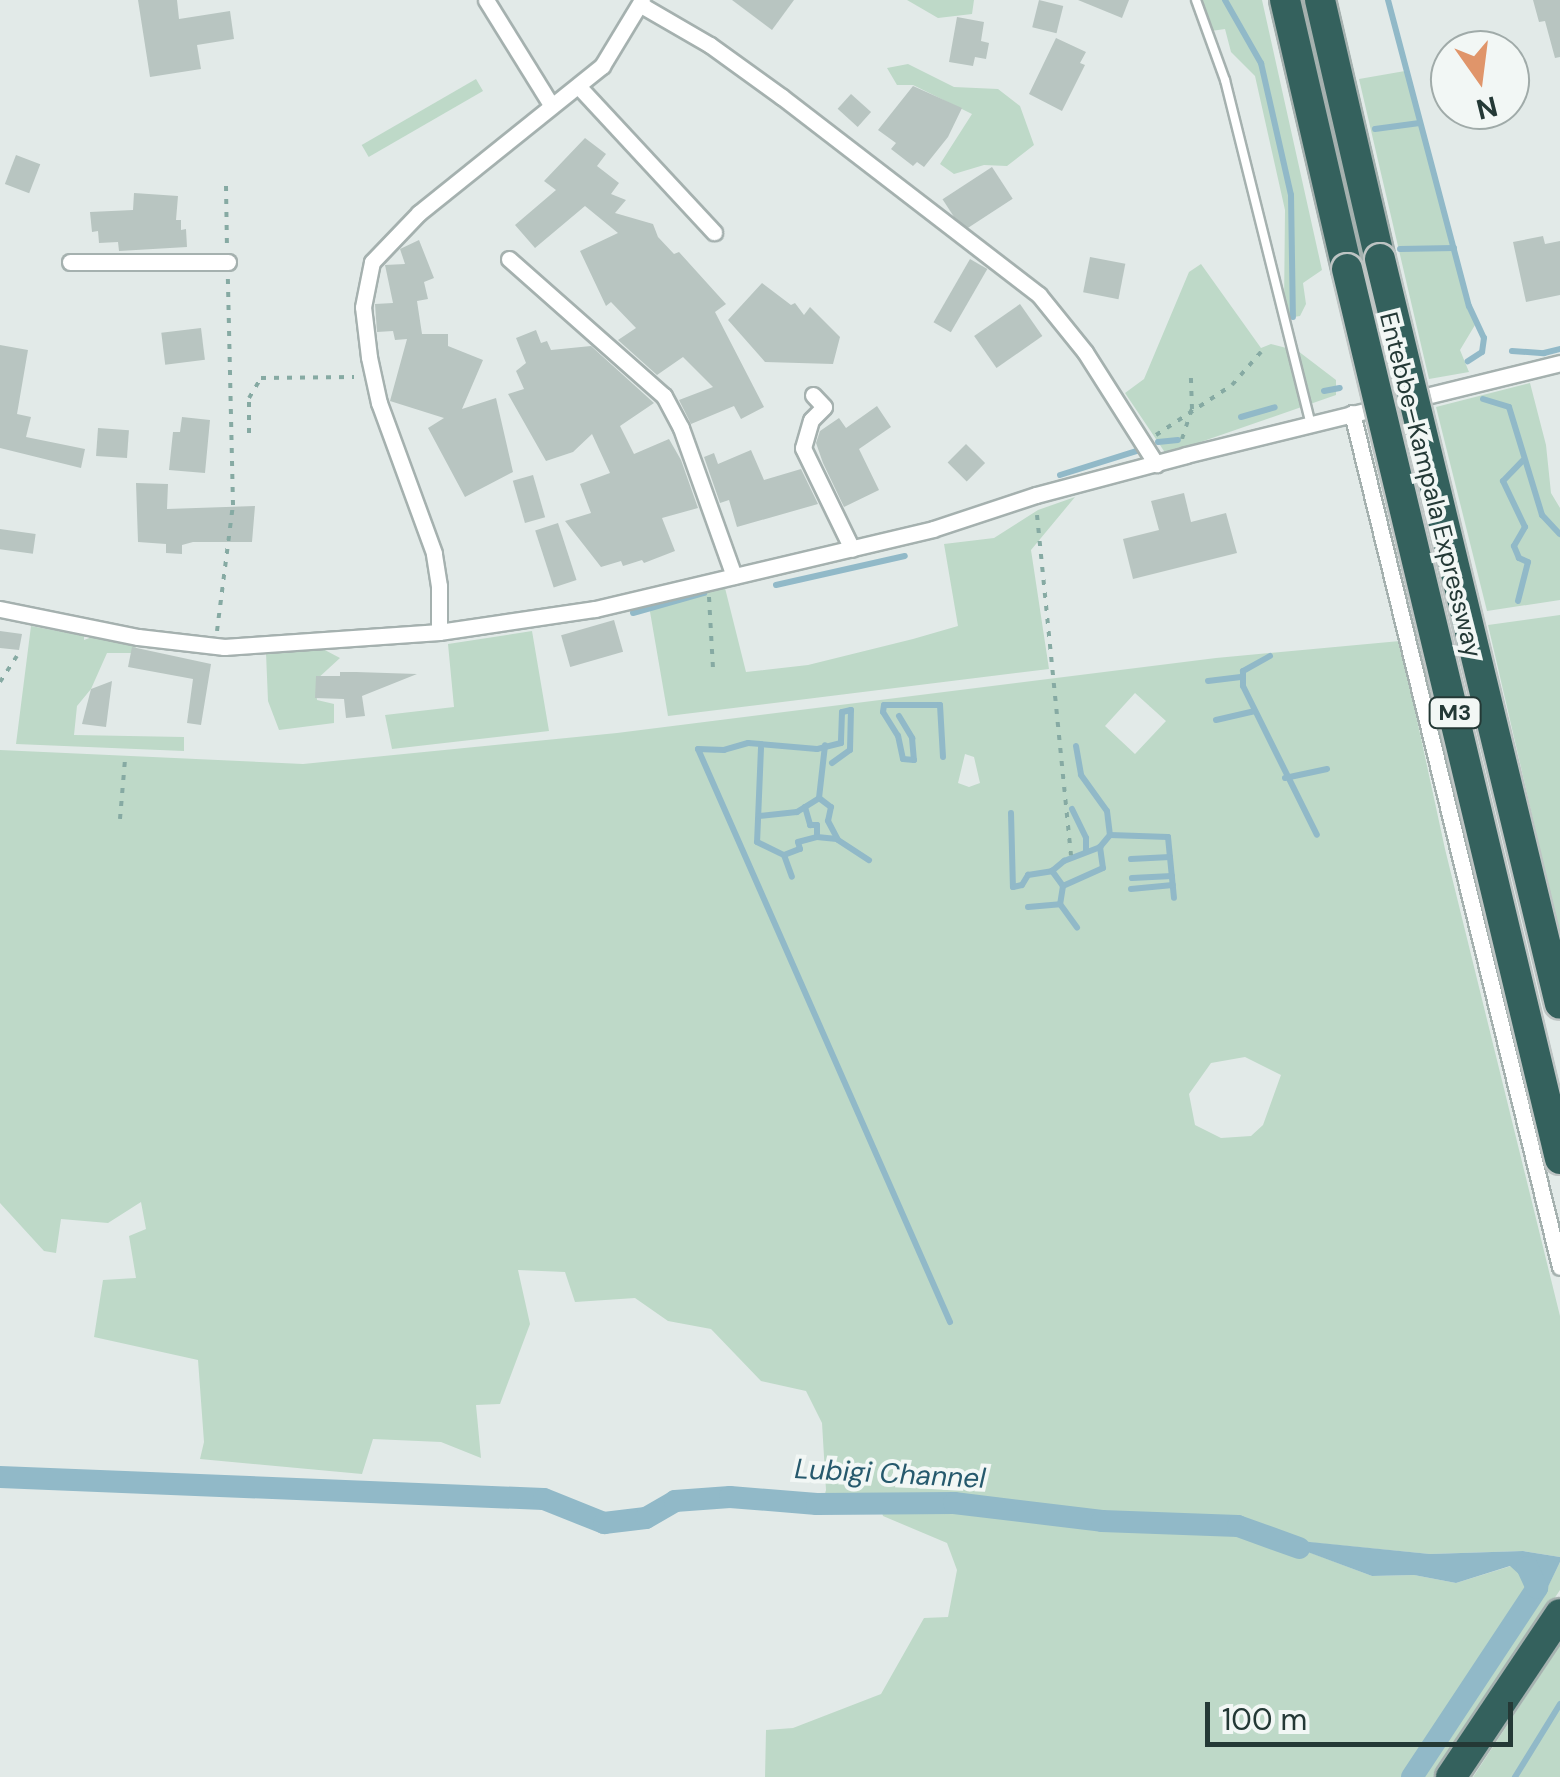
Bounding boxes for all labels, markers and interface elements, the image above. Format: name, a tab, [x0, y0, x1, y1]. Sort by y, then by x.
north arrow	[1430, 30, 1530, 130]
text: N	[1473, 87, 1501, 128]
street label: Entebbe–Kampala Expressway	[1373, 309, 1487, 661]
road number: M3	[1428, 696, 1482, 730]
water label: Lubigi Channel	[794, 1452, 986, 1496]
scale bar	[1210, 1682, 1518, 1744]
text: 100 m	[1222, 1700, 1307, 1739]

